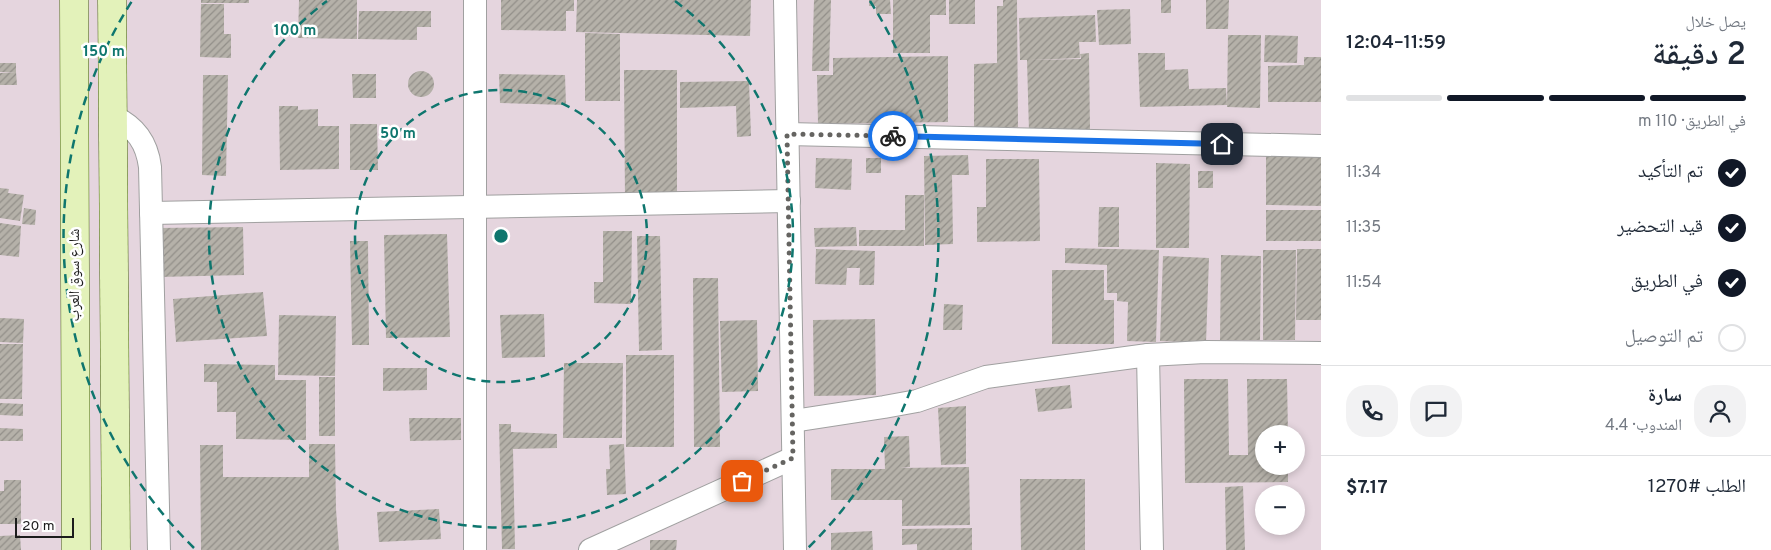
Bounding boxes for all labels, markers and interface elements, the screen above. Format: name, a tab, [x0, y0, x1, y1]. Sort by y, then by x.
text: يصل خلال	[1685, 13, 1746, 33]
text: 100 m	[274, 22, 316, 41]
text: 11:59–12:04	[1346, 31, 1446, 55]
text: 2 دقيقة	[1652, 36, 1746, 76]
text: 150 m	[83, 43, 125, 62]
courier	[868, 111, 918, 161]
text: في الطريق · 110 m	[1638, 112, 1746, 132]
icon: bike	[879, 122, 907, 150]
pin	[1201, 123, 1243, 165]
text: 50 m	[380, 125, 416, 144]
icon: home	[1208, 130, 1236, 158]
icon: check	[1718, 159, 1746, 187]
text: تم التأكيد	[1638, 160, 1703, 184]
text: 11:34	[1346, 163, 1381, 183]
icon: check	[1718, 214, 1746, 242]
text: قيد التحضير	[1617, 215, 1703, 239]
text: 11:35	[1346, 218, 1381, 238]
centre of rings	[492, 227, 510, 245]
street label: شارع سوق العرب	[66, 228, 85, 321]
icon: check	[1718, 269, 1746, 297]
text: في الطريق	[1631, 270, 1703, 294]
text: 11:54	[1346, 273, 1382, 293]
text: تم التوصيل	[1625, 325, 1703, 349]
text: سارة	[1648, 384, 1682, 408]
button: phone	[1346, 385, 1398, 437]
button: chat	[1410, 385, 1462, 437]
button: person	[1694, 385, 1746, 437]
text: المندوب · 4.4	[1605, 416, 1682, 436]
map controls	[1255, 425, 1305, 535]
button: +	[1255, 425, 1305, 475]
pin	[721, 460, 763, 502]
icon: bag	[728, 467, 756, 495]
text: الطلب #1270	[1648, 475, 1746, 499]
text: $7.17	[1346, 476, 1388, 500]
button: −	[1255, 485, 1305, 535]
scale bar	[15, 515, 74, 538]
text: 20 m	[22, 518, 55, 535]

